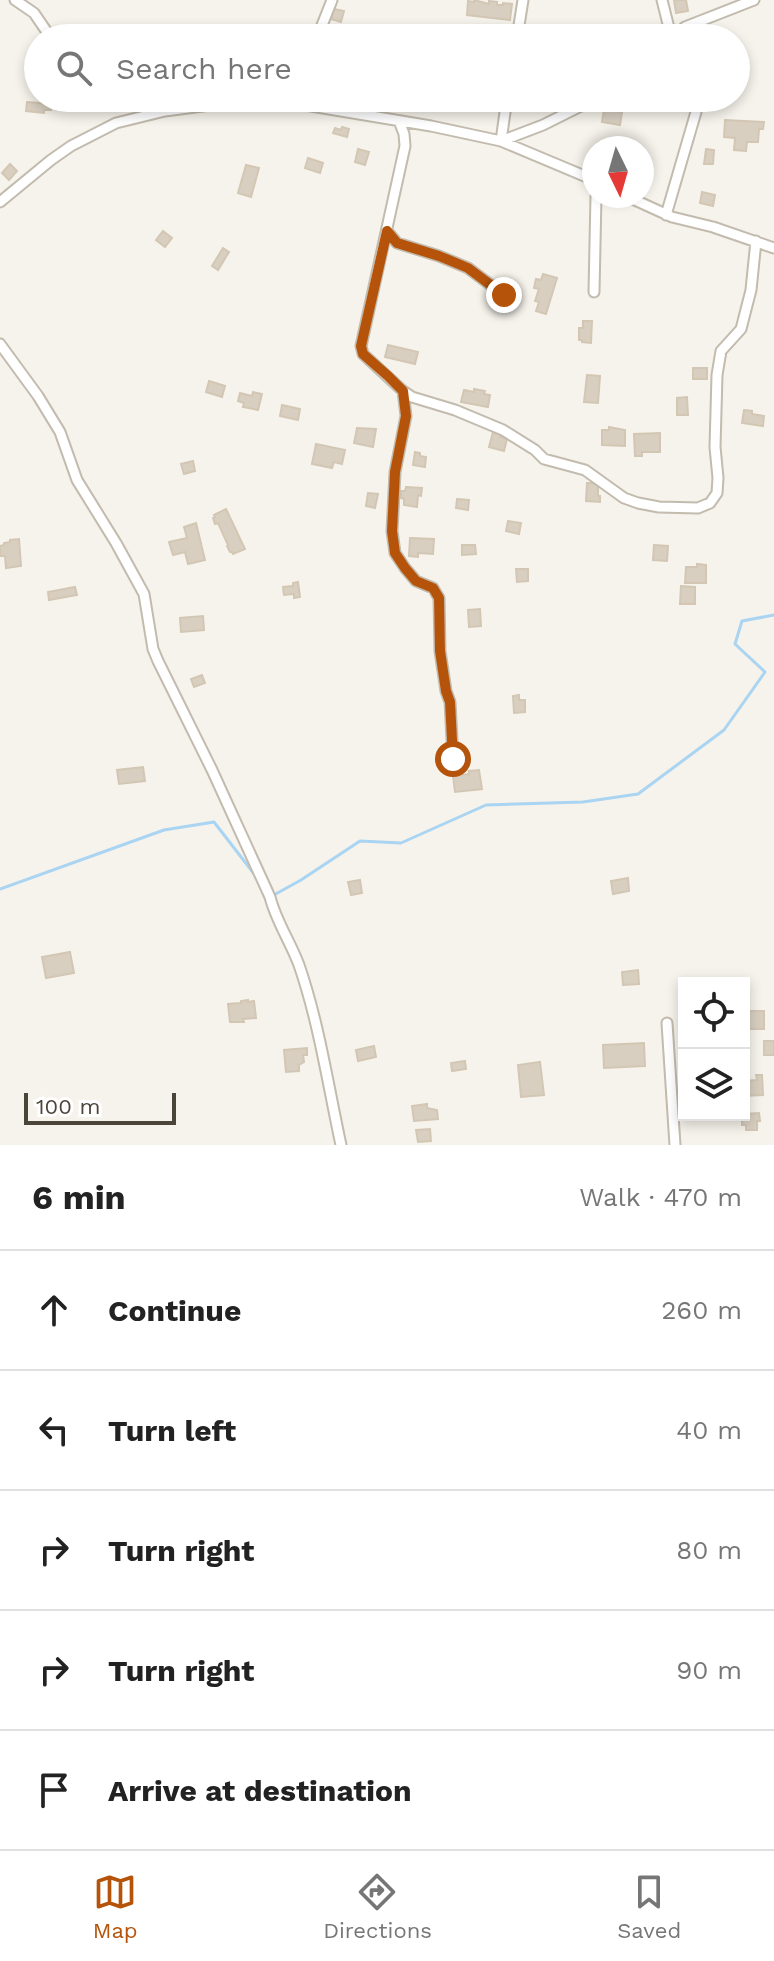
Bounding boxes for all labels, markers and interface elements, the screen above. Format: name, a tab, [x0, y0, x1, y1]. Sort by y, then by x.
search box	[24, 24, 750, 112]
icon: search	[52, 46, 96, 90]
text: Search here	[116, 51, 292, 86]
north arrow	[582, 136, 654, 208]
route end	[486, 277, 522, 313]
route start	[435, 741, 471, 777]
map controls	[678, 977, 750, 1121]
button: locate	[678, 977, 750, 1049]
button: layers	[678, 1049, 750, 1121]
scale bar	[24, 1089, 176, 1125]
text: 100 m	[36, 1094, 100, 1119]
text: 6 min	[32, 1177, 126, 1217]
text: Walk · 470 m	[579, 1182, 742, 1212]
icon: ahead	[32, 1288, 76, 1332]
text: Continue	[108, 1293, 241, 1328]
text: 260 m	[661, 1295, 742, 1325]
icon: left	[32, 1408, 76, 1452]
text: Turn left	[108, 1413, 236, 1448]
text: 40 m	[676, 1415, 742, 1445]
icon: right	[32, 1528, 76, 1572]
text: Turn right	[108, 1533, 254, 1568]
text: 80 m	[676, 1535, 742, 1565]
icon: right	[32, 1648, 76, 1692]
text: Turn right	[108, 1653, 254, 1688]
text: 90 m	[676, 1655, 742, 1685]
icon: arrive	[32, 1768, 76, 1812]
text: Arrive at destination	[108, 1773, 412, 1808]
tab: Map	[93, 1870, 138, 1943]
tab: Directions	[323, 1870, 432, 1943]
tab: Saved	[617, 1870, 681, 1943]

